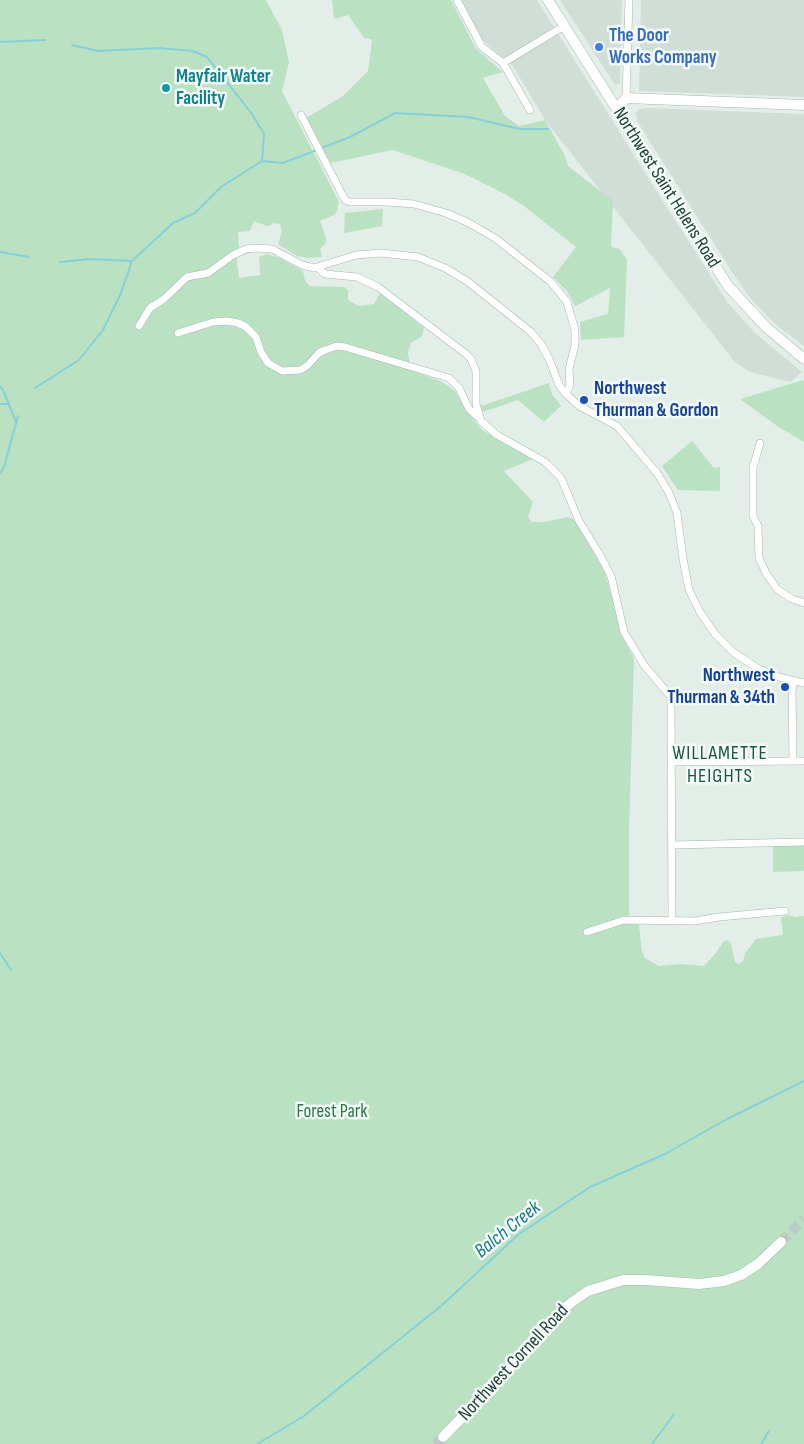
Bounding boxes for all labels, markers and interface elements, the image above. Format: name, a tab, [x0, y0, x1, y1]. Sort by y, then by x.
place label: The Door Works Company	[609, 25, 717, 69]
marker: The Door Works Company	[593, 41, 605, 53]
place label: Mayfair Water Facility	[176, 66, 271, 110]
marker: Mayfair Water Facility	[160, 82, 172, 94]
street label: Northwest Saint Helens Road	[607, 103, 725, 273]
place label: Northwest Thurman & Gordon	[594, 378, 719, 422]
marker: Northwest Thurman & Gordon	[578, 394, 590, 406]
place label: Northwest Thurman & 34th	[667, 665, 775, 709]
marker: Northwest Thurman & 34th	[779, 681, 791, 693]
district label: WILLAMETTE HEIGHTS	[671, 742, 769, 789]
park label: Forest Park	[296, 1101, 368, 1123]
water label: Balch Creek	[470, 1196, 546, 1264]
street label: Northwest Cornell Road	[454, 1300, 574, 1426]

